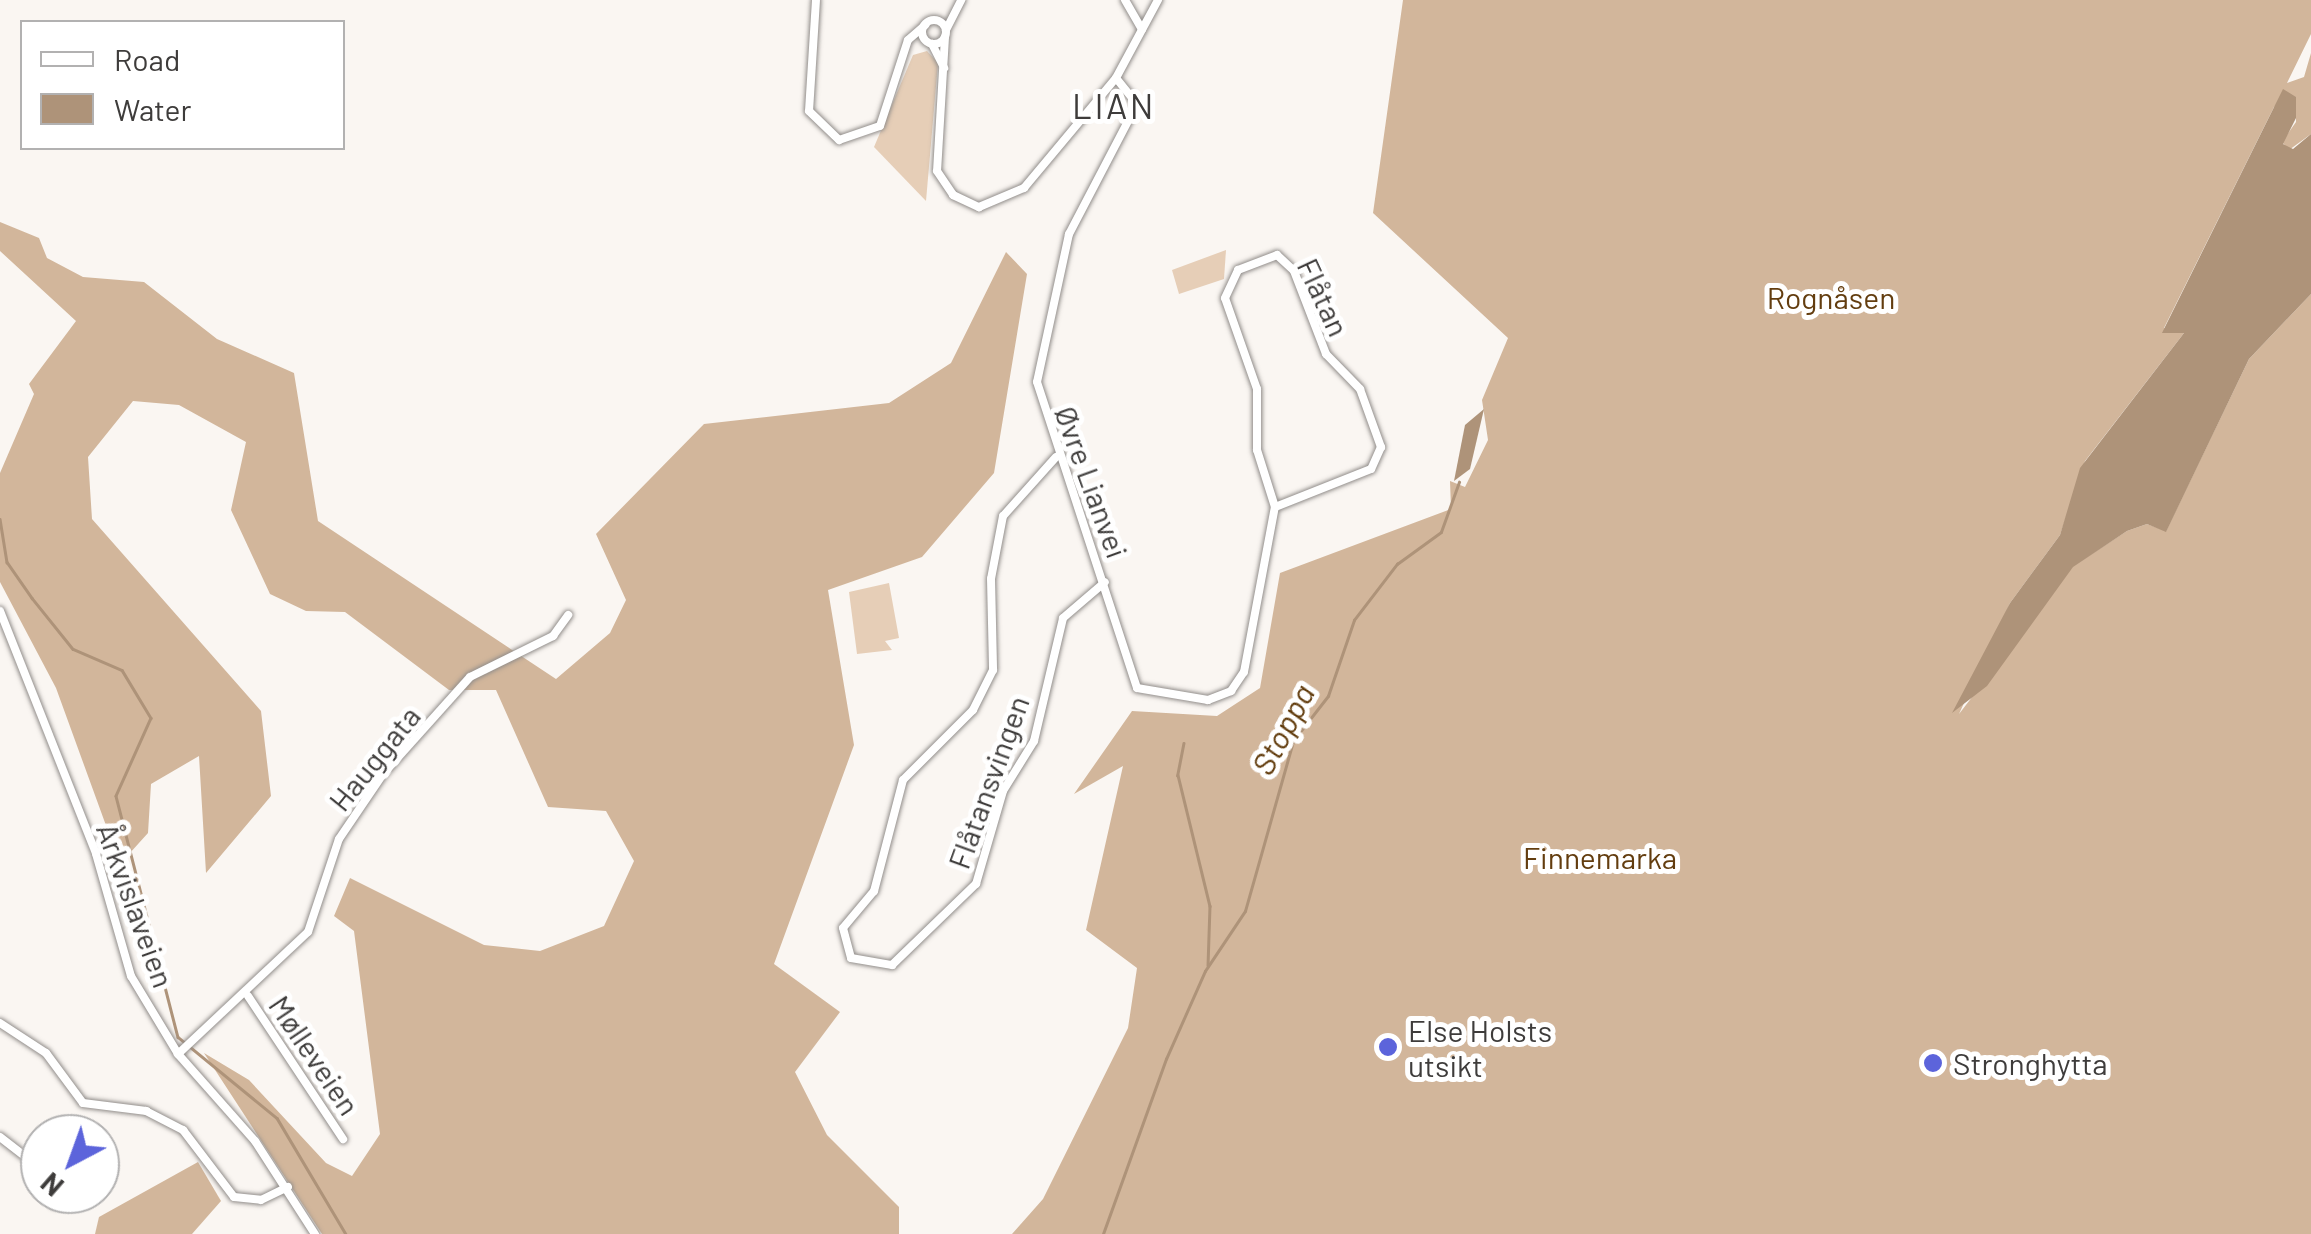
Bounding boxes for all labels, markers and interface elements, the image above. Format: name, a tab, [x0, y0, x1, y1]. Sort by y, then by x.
legend	[20, 20, 345, 150]
text: Road	[114, 41, 180, 77]
district label: LIAN	[1072, 84, 1156, 126]
text: Water	[114, 91, 192, 127]
street label: Flåtan	[1290, 252, 1358, 342]
park label: Rognåsen	[1767, 279, 1895, 315]
street label: Øvre Lianvei	[1048, 401, 1136, 563]
water label: Stoppa	[1242, 677, 1322, 781]
street label: Flåtansvingen	[940, 691, 1036, 873]
street label: Hauggata	[321, 698, 427, 818]
street label: Årkvislaveien	[90, 818, 182, 992]
park label: Finnemarka	[1523, 839, 1677, 875]
street label: Mølleveien	[262, 988, 368, 1122]
place label: Else Holsts utsikt	[1408, 1012, 1552, 1082]
marker: Else Holsts utsikt	[1377, 1036, 1399, 1058]
place label: Stronghytta	[1953, 1045, 2108, 1081]
marker: Stronghytta	[1922, 1052, 1944, 1074]
north arrow	[20, 1114, 120, 1214]
text: N	[33, 1166, 70, 1204]

